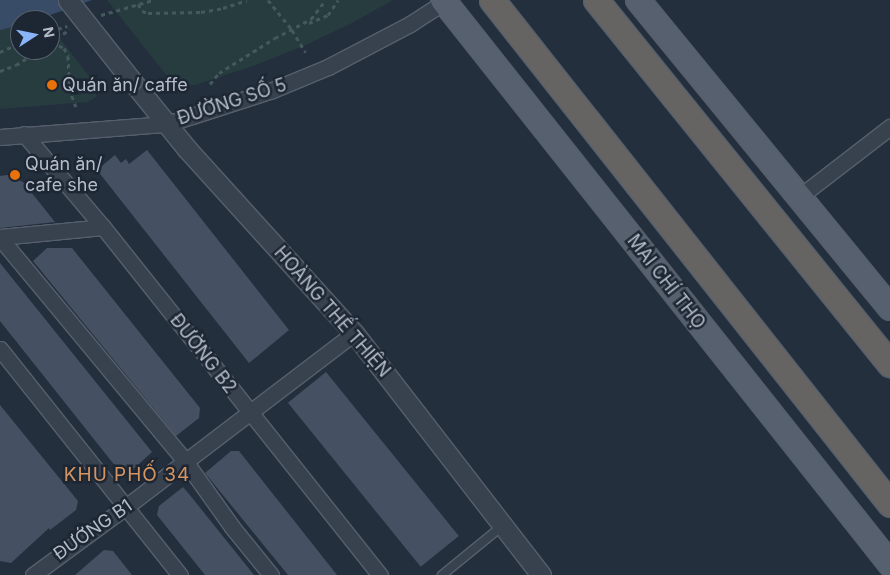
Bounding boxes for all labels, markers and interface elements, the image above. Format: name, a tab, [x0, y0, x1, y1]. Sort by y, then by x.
north arrow	[10, 10, 60, 60]
text: N	[40, 25, 59, 39]
place label: Quán ăn/ caffe	[62, 74, 188, 96]
street label: ĐƯỜNG SỐ 5	[175, 74, 289, 130]
marker: Quán ăn/ caffe	[46, 79, 58, 91]
place label: Quán ăn/ cafe she	[25, 154, 102, 196]
marker: Quán ăn/ cafe she	[9, 169, 21, 181]
street label: MAI CHÍ THỌ	[622, 231, 710, 333]
street label: HOÀNG THẾ THIỆN	[269, 242, 395, 382]
street label: ĐƯỜNG B2	[165, 310, 241, 398]
district label: KHU PHỐ 34	[62, 464, 192, 486]
street label: ĐƯỚNG B1	[49, 495, 137, 565]

